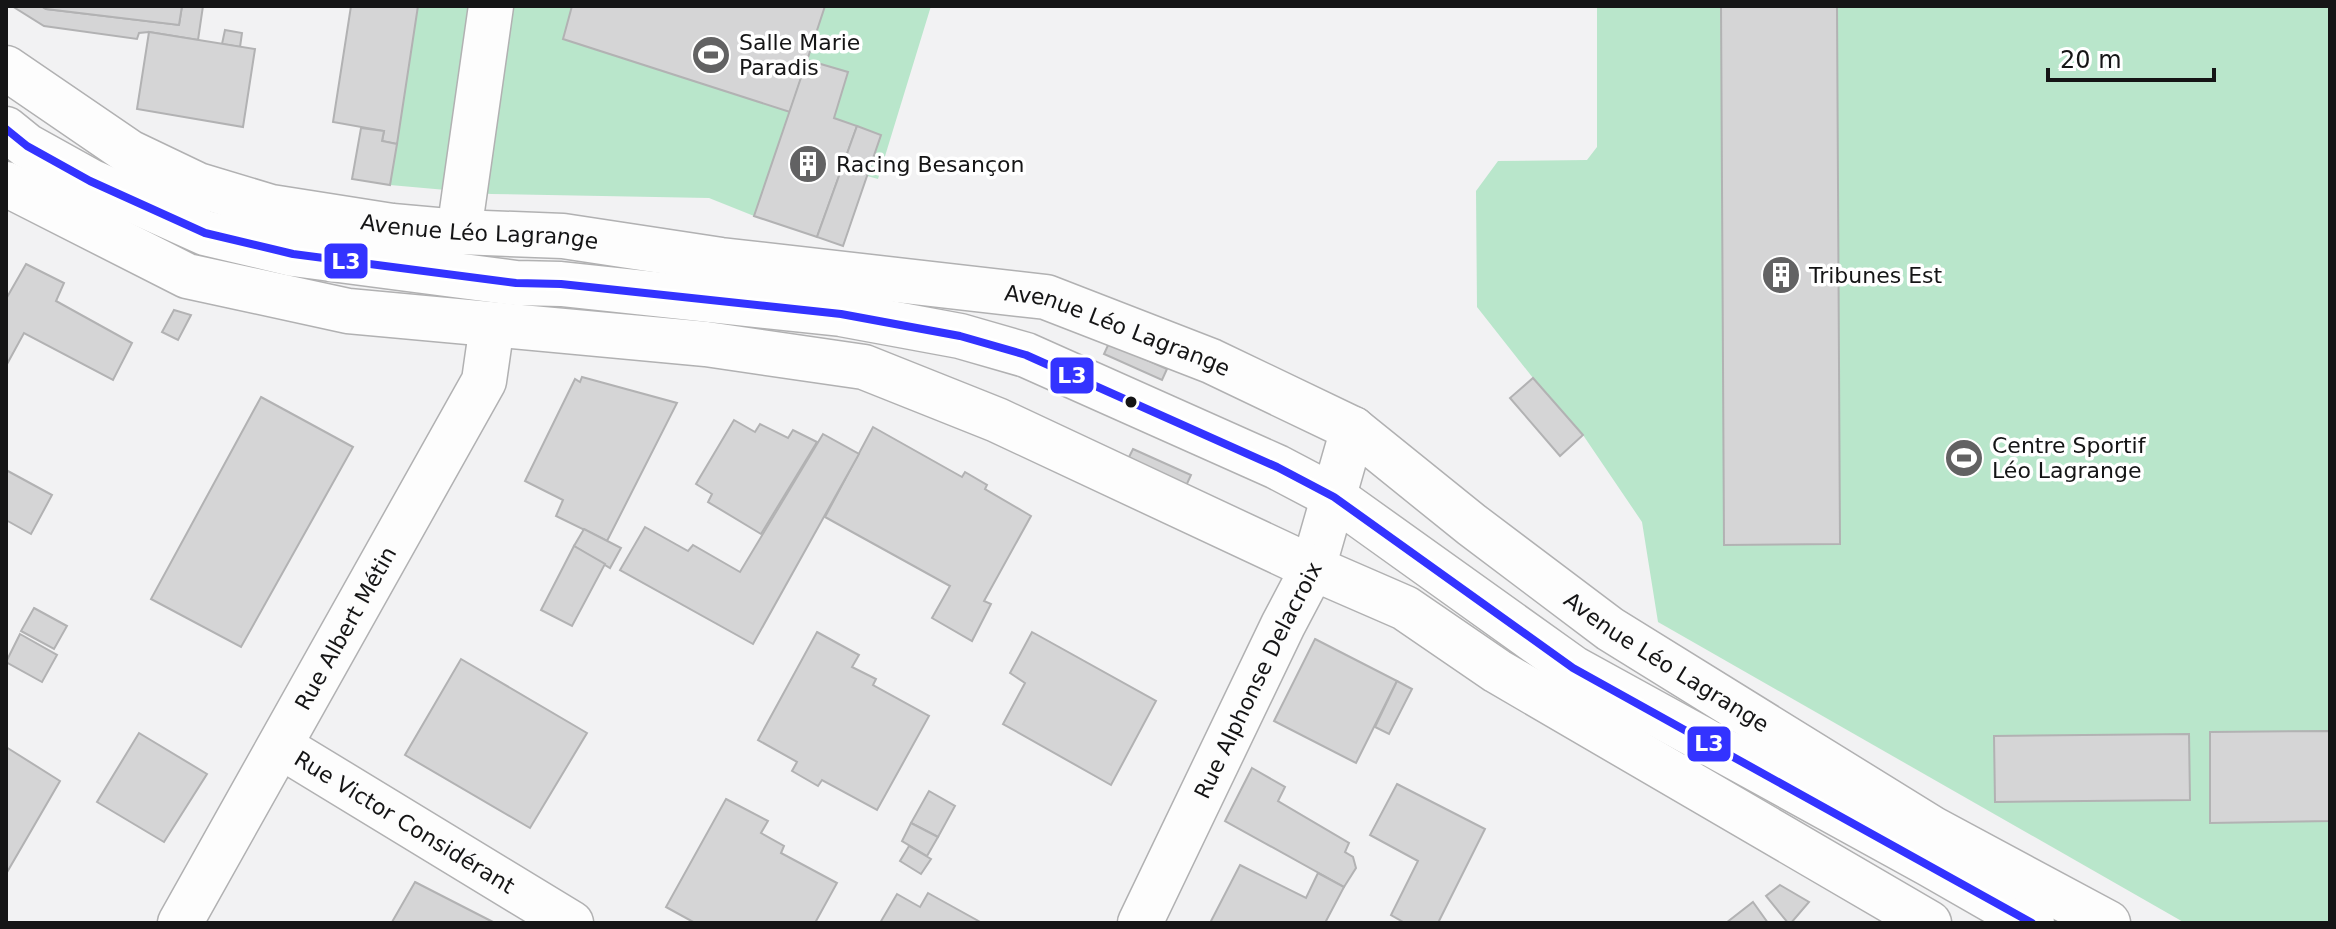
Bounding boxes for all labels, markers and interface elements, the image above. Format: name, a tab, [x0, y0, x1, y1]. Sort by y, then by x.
place label: Salle Marie Paradis	[739, 30, 860, 80]
scale bar	[2048, 32, 2214, 82]
sports icon: Salle Marie Paradis	[690, 34, 732, 76]
text: 20 m	[2060, 46, 2122, 74]
building icon: Racing Besançon	[787, 143, 829, 185]
place label: Racing Besançon	[836, 152, 1024, 177]
street label: Avenue Léo Lagrange	[359, 209, 600, 254]
line badge: L3	[323, 242, 369, 280]
text: L3	[331, 249, 361, 274]
building icon: Tribunes Est	[1760, 254, 1802, 296]
place label: Tribunes Est	[1808, 263, 1943, 288]
street label: Avenue Léo Lagrange	[1003, 280, 1234, 381]
line badge: L3	[1049, 356, 1095, 395]
text: L3	[1057, 363, 1087, 388]
unlabelled marker	[1123, 394, 1139, 410]
place label: Centre Sportif Léo Lagrange	[1992, 433, 2147, 483]
sports icon: Centre Sportif Léo Lagrange	[1943, 437, 1985, 479]
street label: Rue Albert Métin	[290, 542, 401, 714]
street label: Rue Alphonse Delacroix	[1189, 557, 1327, 803]
street label: Avenue Léo Lagrange	[1560, 587, 1774, 737]
line badge: L3	[1686, 725, 1732, 763]
text: L3	[1694, 731, 1724, 756]
street label: Rue Victor Considérant	[290, 746, 520, 898]

